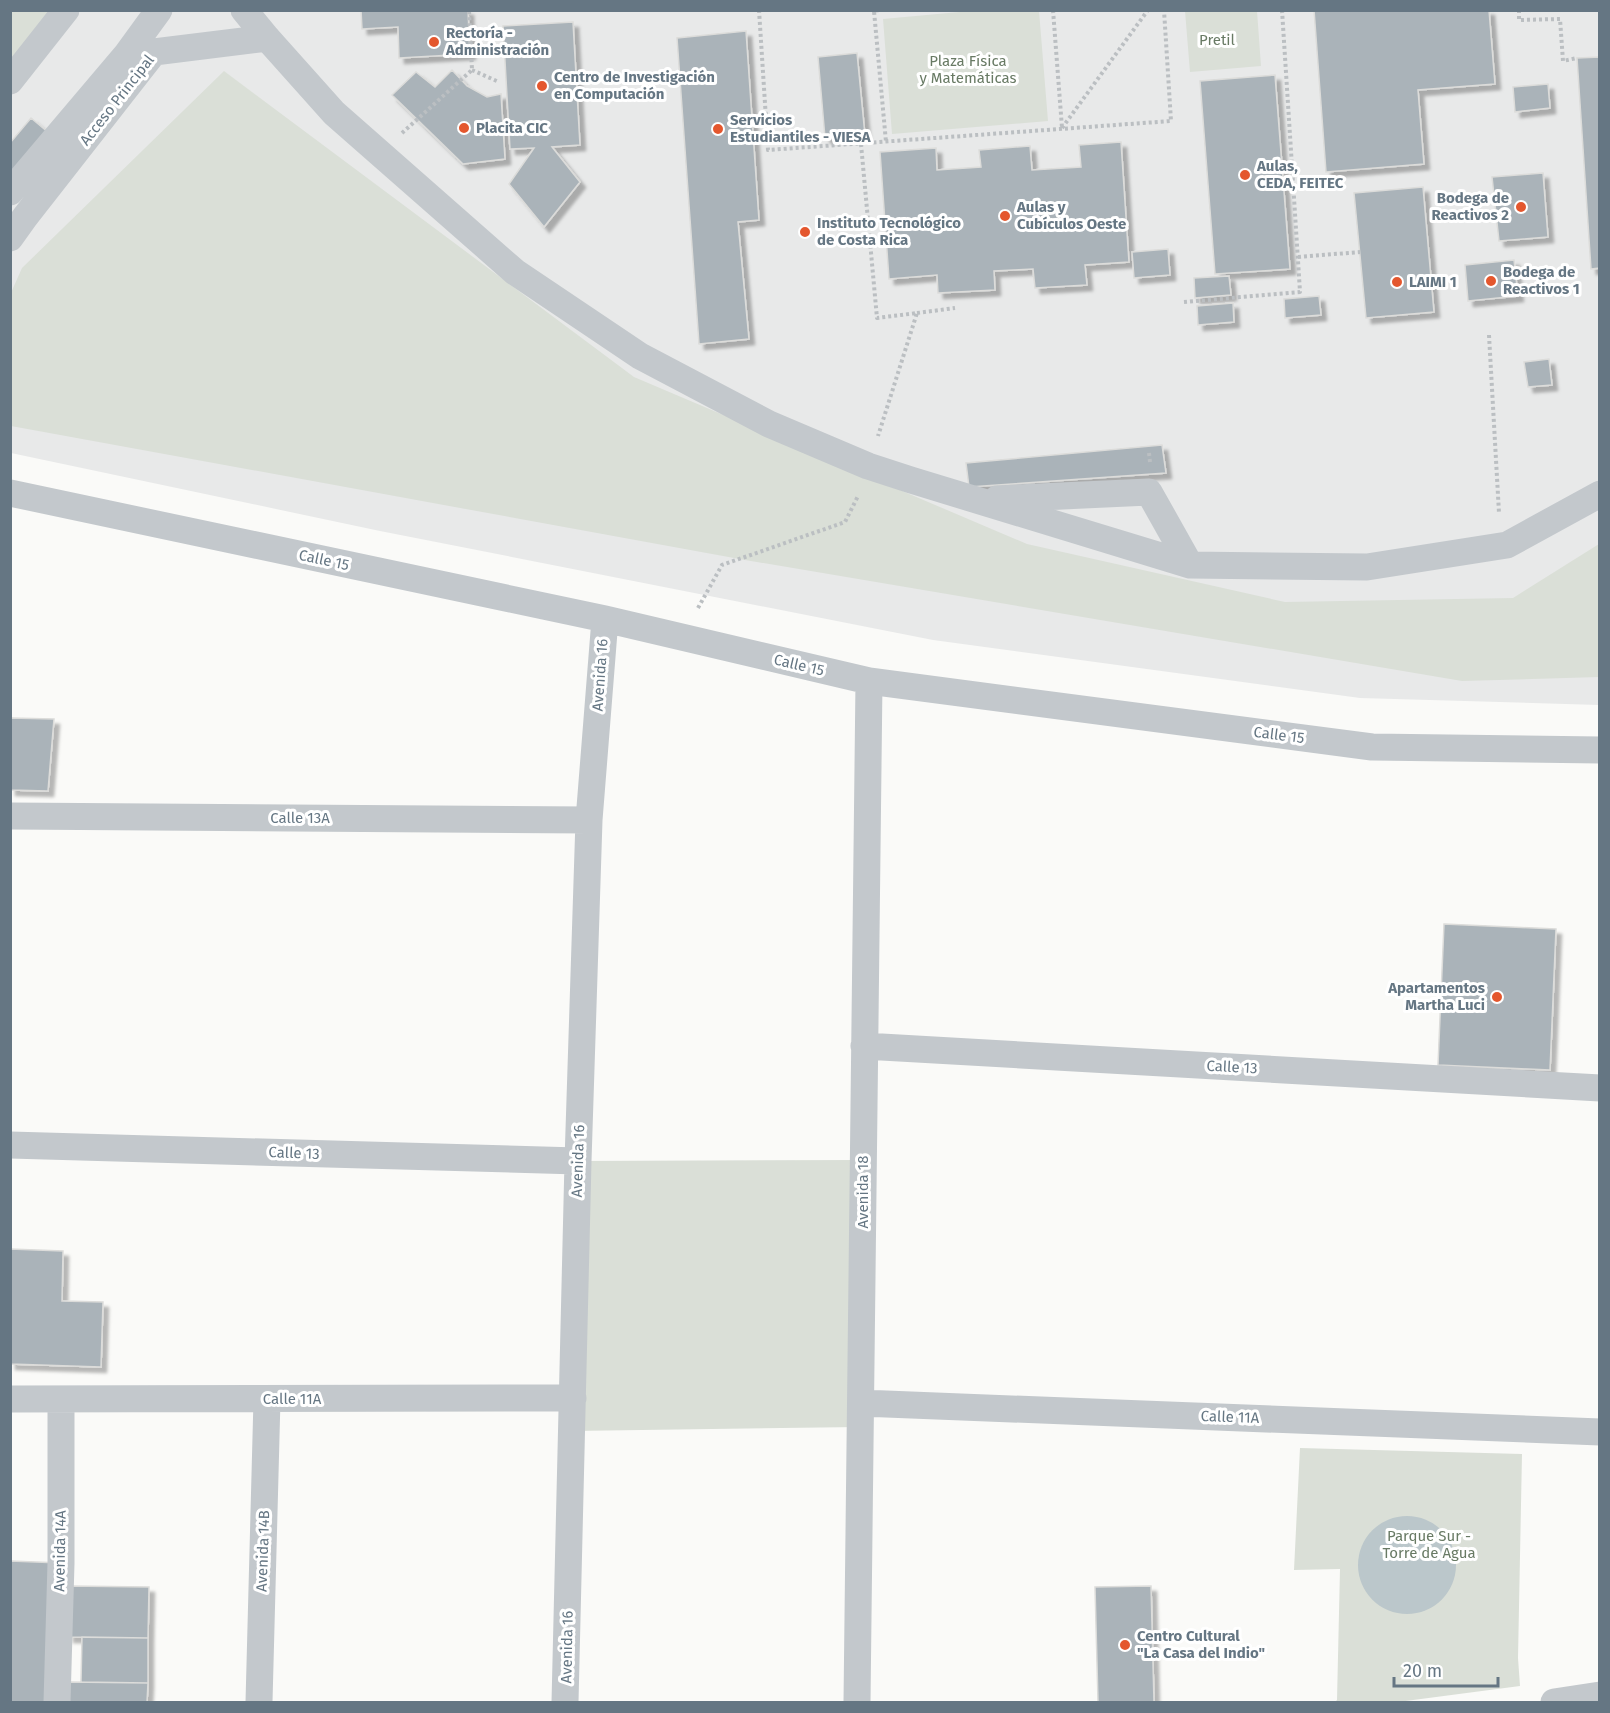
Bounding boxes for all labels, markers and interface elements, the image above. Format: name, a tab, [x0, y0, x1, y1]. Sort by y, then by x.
place label: Rectoría - Administración	[445, 24, 549, 59]
park label: Pretil	[1199, 31, 1236, 49]
marker: Rectoría - Administración	[427, 35, 441, 49]
street label: Acceso Principal	[76, 51, 158, 149]
park label: Plaza Física y Matemáticas	[919, 52, 1017, 87]
place label: Centro de Investigación en Computación	[554, 68, 715, 103]
marker: Centro de Investigación en Computación	[535, 79, 549, 93]
place label: Servicios Estudiantiles - VIESA	[730, 111, 872, 146]
place label: Placita CIC	[476, 119, 548, 137]
marker: Placita CIC	[457, 121, 471, 135]
marker: Servicios Estudiantiles - VIESA	[711, 122, 725, 136]
place label: Aulas, CEDA, FEITEC	[1256, 157, 1344, 192]
marker: Aulas, CEDA, FEITEC	[1238, 168, 1252, 182]
place label: Bodega de Reactivos 2	[1432, 189, 1509, 224]
place label: Aulas y Cubículos Oeste	[1016, 198, 1126, 233]
marker: Bodega de Reactivos 2	[1514, 200, 1528, 214]
marker: Aulas y Cubículos Oeste	[998, 209, 1012, 223]
place label: Instituto Tecnológico de Costa Rica	[817, 214, 961, 249]
marker: Instituto Tecnológico de Costa Rica	[798, 225, 812, 239]
place label: Bodega de Reactivos 1	[1503, 263, 1580, 298]
place label: LAIMI 1	[1409, 273, 1457, 291]
marker: Bodega de Reactivos 1	[1484, 274, 1498, 288]
marker: LAIMI 1	[1390, 275, 1404, 289]
street label: Calle 15	[297, 546, 351, 574]
street label: Avenida 16	[588, 638, 612, 712]
street label: Calle 15	[772, 650, 826, 680]
street label: Calle 15	[1253, 723, 1305, 747]
street label: Calle 13A	[270, 809, 330, 827]
place label: Apartamentos Martha Luci	[1387, 979, 1485, 1014]
marker: Apartamentos Martha Luci	[1490, 990, 1504, 1004]
street label: Calle 13	[1206, 1057, 1258, 1077]
street label: Avenida 16	[568, 1124, 588, 1198]
street label: Calle 13	[268, 1143, 320, 1163]
street label: Avenida 18	[854, 1156, 872, 1228]
street label: Calle 11A	[263, 1390, 322, 1408]
street label: Calle 11A	[1200, 1407, 1260, 1427]
street label: Avenida 14A	[50, 1510, 70, 1592]
street label: Avenida 14B	[253, 1510, 273, 1592]
park label: Parque Sur - Torre de Agua	[1382, 1527, 1476, 1562]
street label: Avenida 16	[557, 1610, 577, 1684]
place label: Centro Cultural "La Casa del Indio"	[1137, 1627, 1265, 1662]
marker: Centro Cultural "La Casa del Indio"	[1118, 1638, 1132, 1652]
scale bar	[1394, 1650, 1498, 1688]
text: 20 m	[1403, 1660, 1442, 1682]

